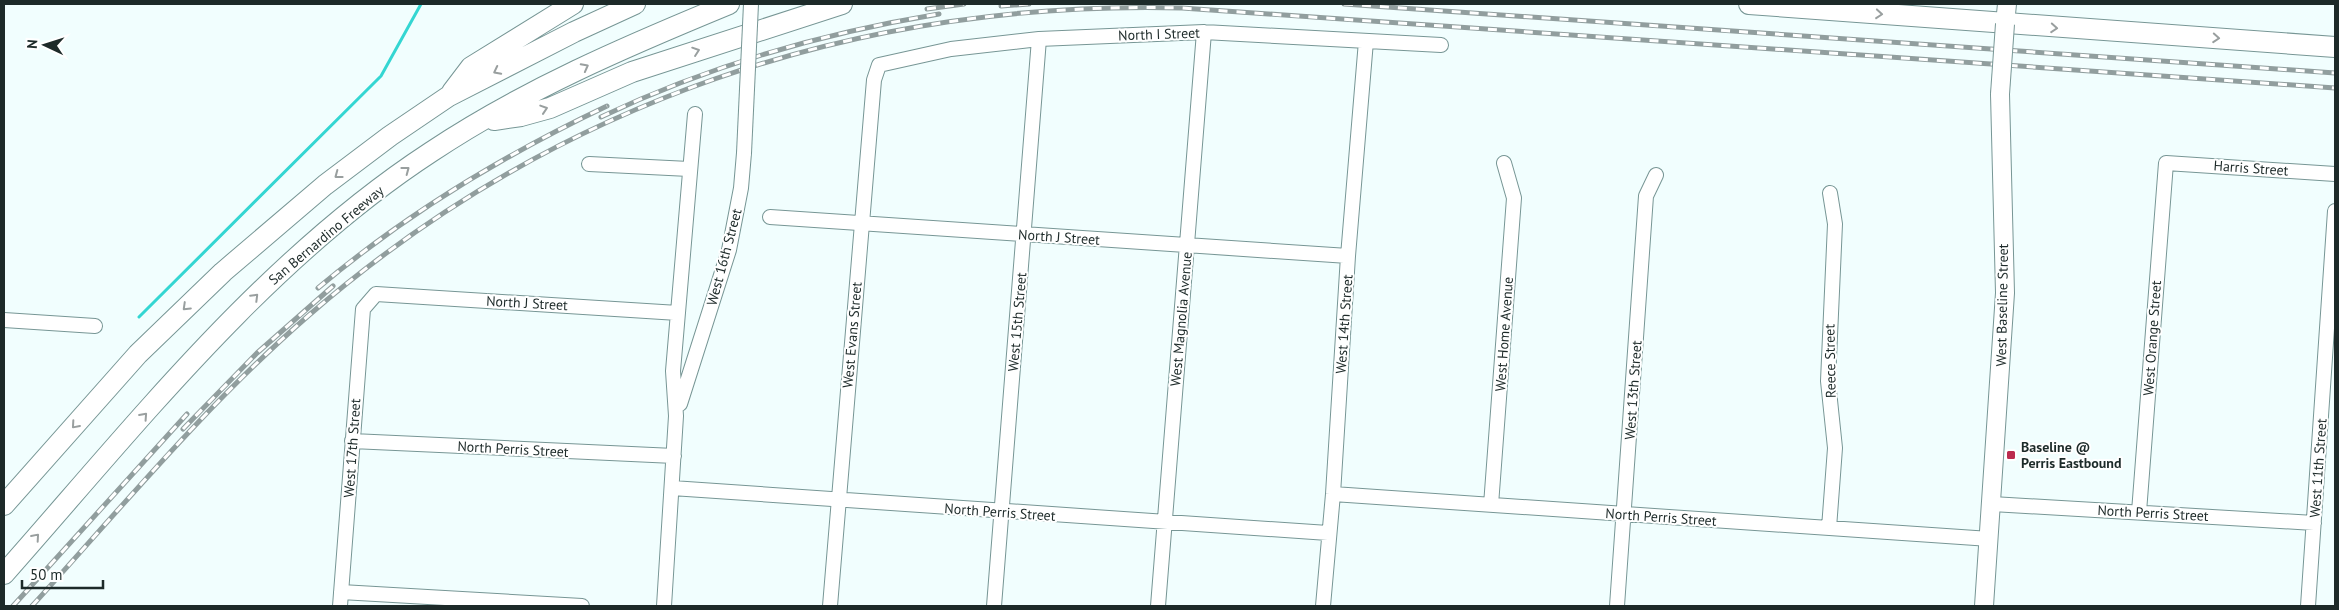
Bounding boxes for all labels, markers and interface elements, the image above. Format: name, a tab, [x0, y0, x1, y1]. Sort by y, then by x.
one-way arrow	[1875, 9, 1883, 20]
north arrow	[20, 20, 70, 70]
one-way arrow	[2050, 22, 2058, 33]
street label: North I Street	[1118, 24, 1200, 44]
one-way arrow	[2213, 33, 2221, 44]
text: N	[23, 39, 41, 49]
one-way arrow	[691, 46, 699, 56]
one-way arrow	[579, 63, 588, 73]
one-way arrow	[493, 65, 502, 75]
one-way arrow	[540, 105, 548, 115]
street label: Harris Street	[2213, 156, 2289, 180]
one-way arrow	[400, 167, 410, 176]
one-way arrow	[335, 169, 344, 177]
street label: San Bernardino Freeway	[265, 181, 388, 289]
street label: West 16th Street	[702, 206, 746, 307]
street label: North J Street	[1018, 225, 1101, 249]
street label: West Baseline Street	[1992, 243, 2012, 367]
street label: West Magnolia Avenue	[1166, 251, 1196, 387]
street label: West 15th Street	[1004, 271, 1030, 372]
street label: West 14th Street	[1332, 273, 1356, 374]
street label: West Home Avenue	[1491, 276, 1517, 392]
street label: West Orange Street	[2139, 279, 2165, 396]
street label: West Evans Street	[838, 281, 866, 389]
street label: North J Street	[486, 292, 569, 314]
one-way arrow	[249, 294, 258, 303]
one-way arrow	[183, 301, 192, 310]
street label: Reece Street	[1820, 324, 1840, 398]
street label: West 13th Street	[1621, 339, 1645, 440]
street label: West 17th Street	[340, 398, 364, 498]
one-way arrow	[138, 412, 147, 421]
street label: West 11th Street	[2306, 417, 2330, 518]
one-way arrow	[72, 420, 81, 429]
street label: North Perris Street	[457, 437, 569, 461]
place label: Baseline @ Perris Eastbound	[2021, 438, 2121, 472]
marker: Baseline @ Perris Eastbound	[2005, 449, 2017, 461]
street label: North Perris Street	[944, 499, 1056, 525]
street label: North Perris Street	[2097, 501, 2209, 525]
street label: North Perris Street	[1605, 504, 1717, 530]
one-way arrow	[30, 534, 39, 543]
scale bar	[22, 558, 104, 590]
text: 50 m	[30, 565, 63, 584]

